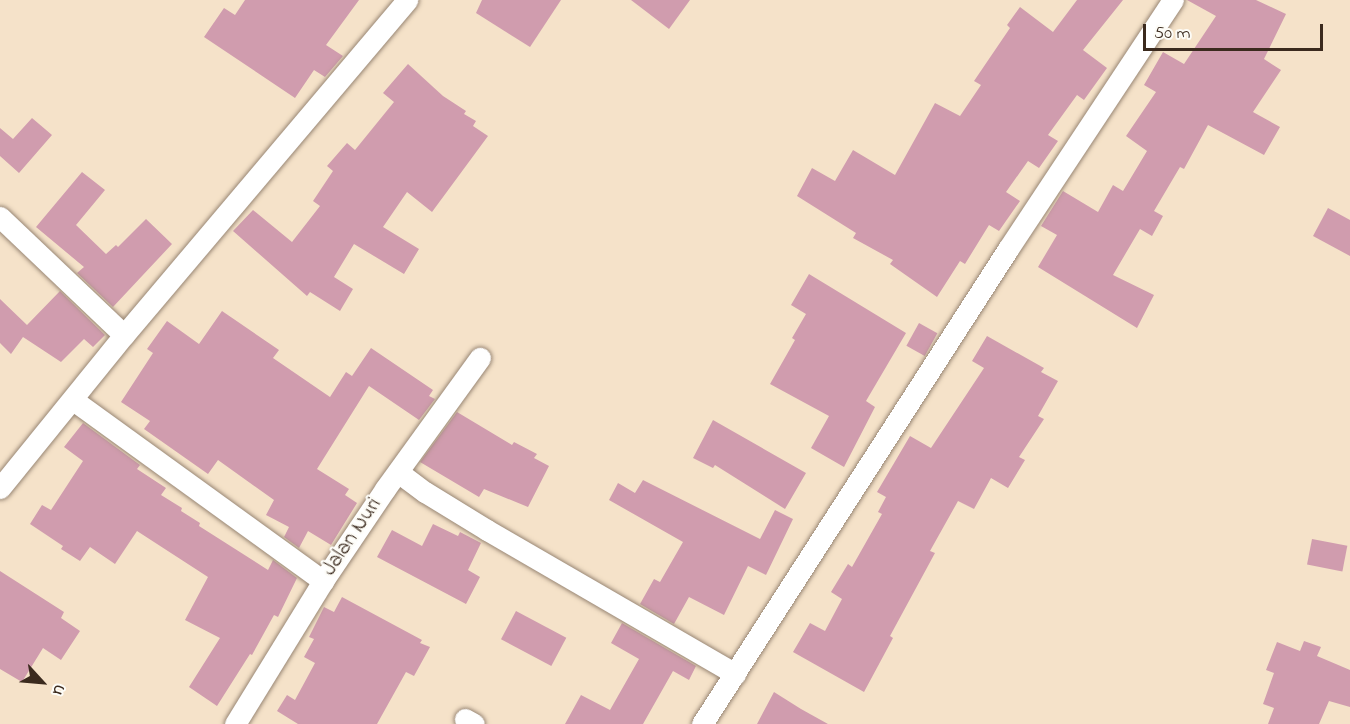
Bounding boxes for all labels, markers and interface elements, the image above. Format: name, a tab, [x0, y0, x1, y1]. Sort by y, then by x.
scale bar	[1146, 12, 1326, 50]
text: 50 m	[1154, 21, 1191, 47]
street label: Jalan Nuri	[317, 493, 387, 581]
north arrow	[12, 652, 72, 712]
text: U	[45, 680, 71, 700]

